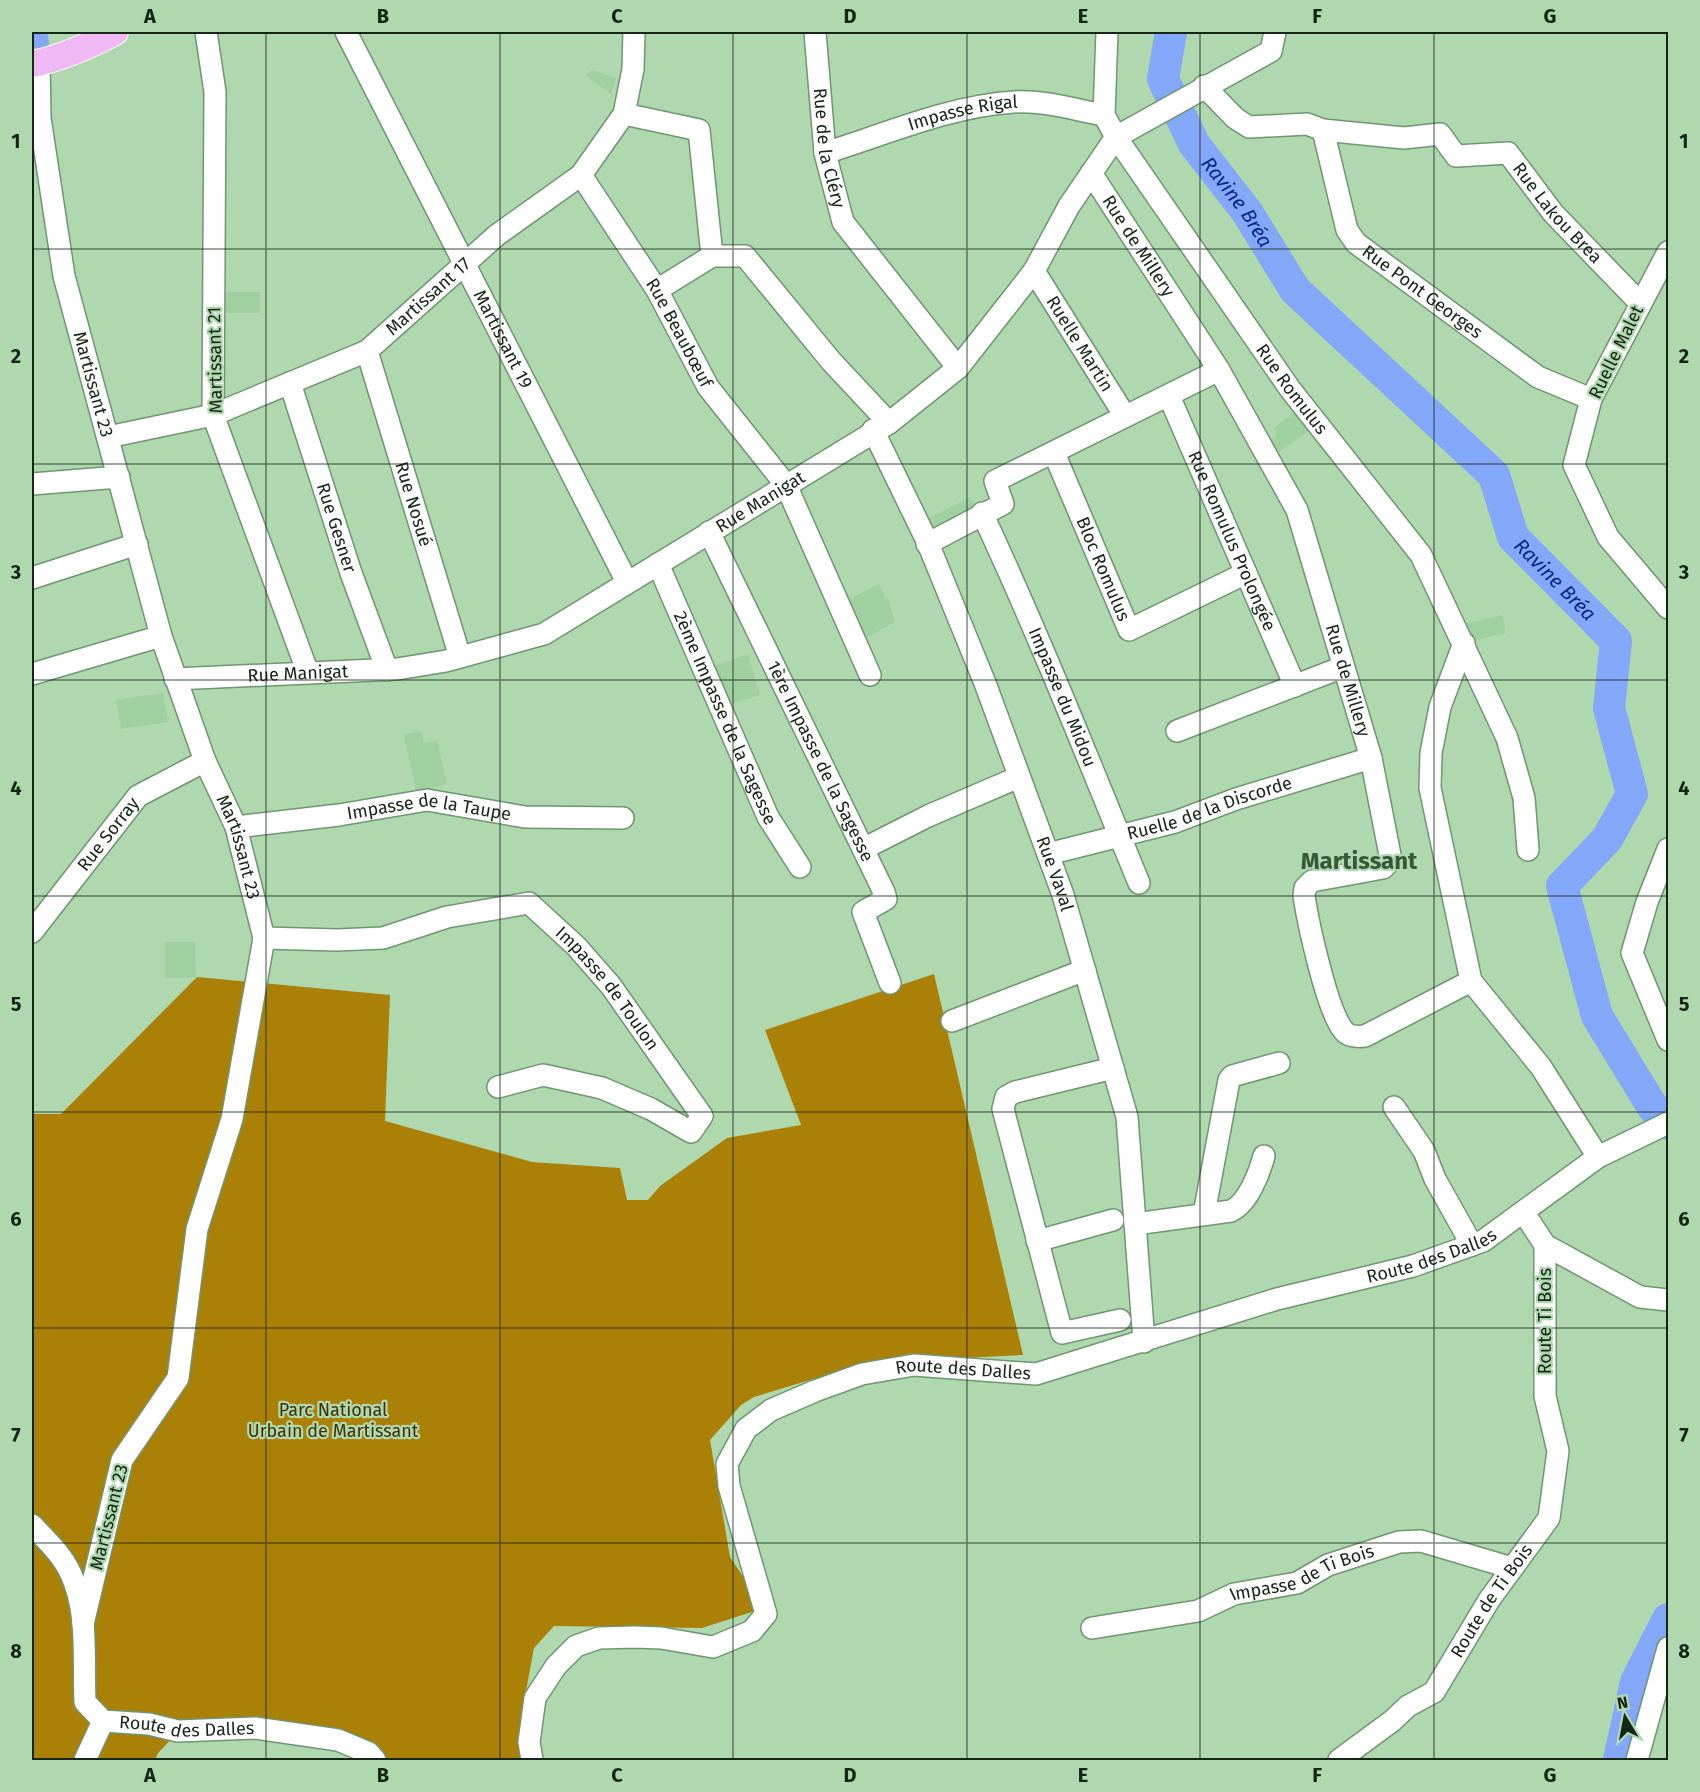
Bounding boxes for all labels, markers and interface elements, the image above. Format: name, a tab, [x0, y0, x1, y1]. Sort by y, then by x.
text: A	[143, 4, 157, 28]
text: B	[377, 4, 389, 28]
text: C	[611, 4, 623, 28]
text: D	[843, 4, 857, 28]
text: E	[1078, 4, 1088, 28]
text: F	[1312, 4, 1322, 28]
text: G	[1544, 4, 1556, 28]
street label: Rue de la Cléry	[809, 87, 850, 211]
street label: Impasse Rigal	[905, 91, 1018, 136]
text: 1	[11, 129, 21, 153]
text: 1	[1679, 129, 1689, 153]
water label: Ravine Bréa	[1196, 152, 1278, 252]
street label: Rue Lakou Brea	[1508, 158, 1607, 268]
street label: Rue de Millery	[1097, 191, 1179, 301]
street label: Rue Pont Georges	[1358, 240, 1487, 343]
street label: Martissant 17	[381, 253, 475, 340]
street label: Rue Beaubœuf	[641, 274, 718, 393]
street label: Martissant 19	[469, 286, 537, 392]
street label: Ruelle Martin	[1041, 292, 1118, 396]
street label: Ruelle Malet	[1584, 301, 1648, 402]
street label: Martissant 21	[203, 306, 227, 414]
street label: Martissant 23	[68, 329, 118, 439]
street label: Rue Romulus	[1251, 340, 1333, 439]
text: 2	[11, 344, 21, 368]
text: 2	[1679, 344, 1689, 368]
street label: Rue Romulus Prolongée	[1183, 448, 1281, 634]
street label: Rue Nosué	[390, 459, 437, 549]
street label: Rue Manigat	[712, 466, 809, 537]
street label: Rue Gesner	[312, 480, 361, 575]
street label: Bloc Romulus	[1071, 513, 1135, 625]
water label: Ravine Bréa	[1509, 533, 1601, 626]
text: 3	[10, 560, 21, 584]
text: 3	[1678, 560, 1689, 584]
street label: 2ème Impasse de la Sagesse	[669, 608, 781, 829]
street label: Rue de Millery	[1321, 621, 1375, 739]
street label: Impasse du Midou	[1024, 624, 1101, 770]
street label: 1ère Impasse de la Sagesse	[762, 657, 879, 865]
street label: Rue Manigat	[247, 660, 349, 687]
street label: Ruelle de la Discorde	[1125, 772, 1295, 845]
text: 4	[10, 776, 22, 800]
text: 4	[1678, 776, 1690, 800]
street label: Impasse de la Taupe	[345, 789, 513, 825]
street label: Martissant 23	[211, 791, 265, 901]
street label: Rue Sorray	[73, 793, 144, 876]
street label: Rue Vaval	[1031, 833, 1078, 914]
district label: Martissant	[1301, 847, 1418, 875]
street label: Impasse de Toulon	[551, 922, 664, 1055]
text: 5	[11, 992, 22, 1016]
text: 5	[1679, 992, 1690, 1016]
text: 6	[10, 1207, 22, 1231]
text: 6	[1678, 1207, 1690, 1231]
street label: Route des Dalles	[1364, 1224, 1501, 1288]
street label: Route Ti Bois	[1534, 1268, 1556, 1374]
street label: Route des Dalles	[894, 1354, 1032, 1385]
park label: Parc National Urbain de Martissant	[248, 1399, 419, 1442]
text: 7	[11, 1423, 21, 1447]
text: 7	[1679, 1423, 1689, 1447]
street label: Martissant 23	[85, 1462, 133, 1572]
street label: Impasse de Ti Bois	[1226, 1540, 1377, 1606]
street label: Route de Ti Bois	[1446, 1540, 1537, 1662]
text: 8	[10, 1639, 22, 1663]
text: 8	[1678, 1639, 1690, 1663]
north arrow	[1595, 1687, 1655, 1747]
text: N	[1616, 1692, 1629, 1713]
street label: Route des Dalles	[118, 1711, 255, 1743]
text: A	[143, 1763, 157, 1787]
text: B	[377, 1763, 389, 1787]
text: C	[611, 1763, 623, 1787]
text: D	[843, 1763, 857, 1787]
text: E	[1078, 1763, 1088, 1787]
text: F	[1312, 1763, 1322, 1787]
text: G	[1544, 1763, 1556, 1787]

